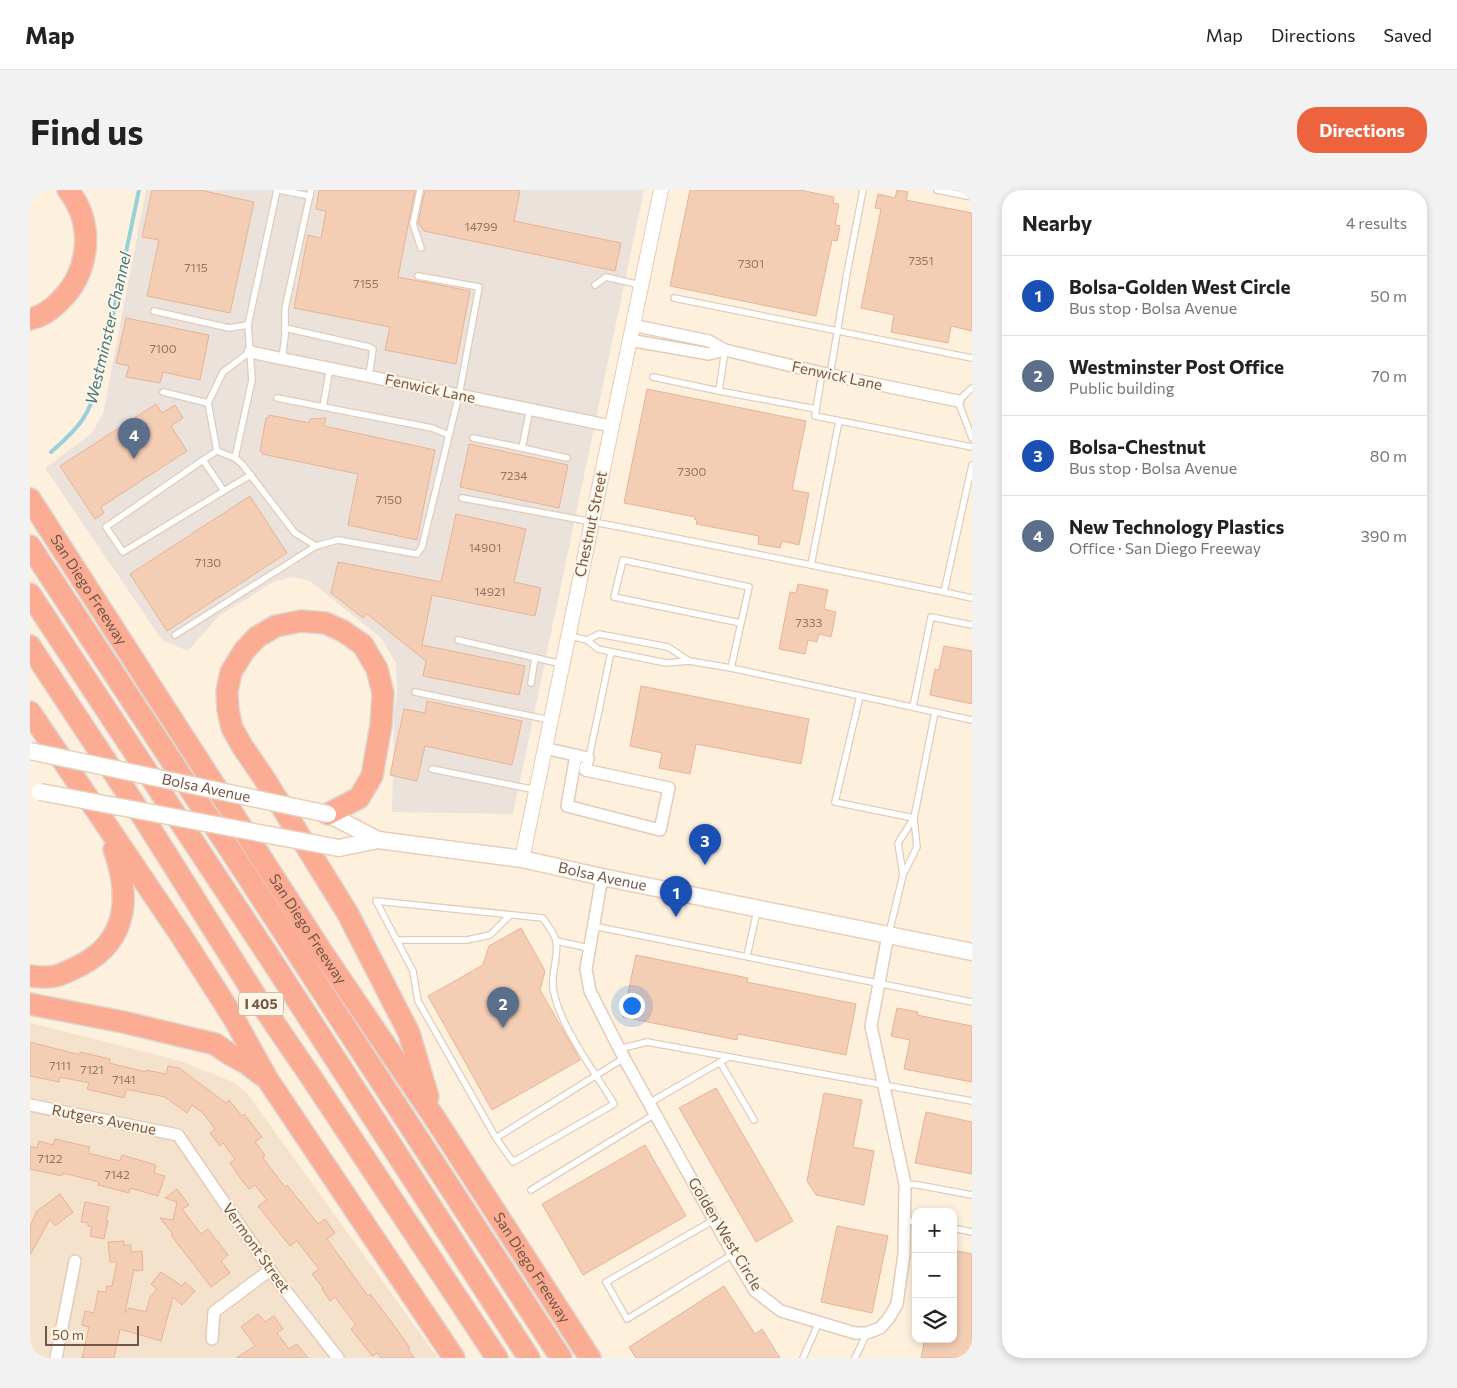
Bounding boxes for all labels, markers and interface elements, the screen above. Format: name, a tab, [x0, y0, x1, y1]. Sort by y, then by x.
text: Map	[25, 20, 75, 49]
text: Map	[1206, 24, 1243, 46]
text: Directions	[1271, 24, 1355, 46]
text: Saved	[1383, 24, 1432, 46]
button: Directions	[1297, 107, 1427, 153]
text: Find us	[30, 109, 144, 152]
text: Nearby	[1022, 210, 1092, 235]
text: 4 results	[1346, 213, 1407, 232]
house number: 14799	[465, 219, 497, 233]
water label: Westminster Channel	[81, 249, 134, 406]
house number: 7351	[908, 253, 934, 267]
house number: 7301	[738, 256, 764, 270]
house number: 7115	[184, 260, 208, 274]
text: Bolsa-Golden West Circle	[1069, 275, 1290, 298]
house number: 7155	[353, 276, 379, 290]
text: 1	[1034, 286, 1042, 305]
text: 50 m	[1370, 286, 1407, 305]
text: Bus stop · Bolsa Avenue	[1069, 298, 1237, 317]
house number: 7100	[149, 341, 177, 355]
text: Westminster Post Office	[1069, 355, 1284, 378]
street label: Fenwick Lane	[790, 357, 884, 393]
text: 2	[1033, 366, 1043, 385]
text: 70 m	[1371, 366, 1407, 385]
street label: Fenwick Lane	[383, 370, 477, 406]
text: Public building	[1069, 378, 1174, 397]
pin: 4	[118, 418, 150, 459]
text: Bolsa-Chestnut	[1069, 435, 1206, 458]
text: 3	[1033, 446, 1043, 465]
text: 80 m	[1370, 446, 1407, 465]
text: Bus stop · Bolsa Avenue	[1069, 458, 1237, 477]
house number: 7300	[678, 464, 707, 478]
house number: 7234	[500, 468, 528, 482]
street label: Chestnut Street	[570, 469, 610, 579]
house number: 7150	[376, 492, 402, 506]
text: New Technology Plastics	[1069, 515, 1284, 538]
text: 4	[1033, 526, 1043, 545]
text: 390 m	[1361, 526, 1407, 545]
street label: San Diego Freeway	[47, 531, 132, 648]
text: Office · San Diego Freeway	[1069, 538, 1261, 557]
house number: 14901	[469, 540, 501, 554]
house number: 7130	[195, 555, 221, 569]
house number: 14921	[474, 584, 506, 598]
house number: 7333	[796, 615, 823, 629]
street label: Bolsa Avenue	[160, 769, 252, 805]
pin: 3	[689, 824, 721, 865]
street label: Bolsa Avenue	[557, 857, 649, 894]
street label: San Diego Freeway	[266, 870, 351, 987]
pin: 1	[660, 876, 692, 917]
pin: 2	[487, 987, 519, 1028]
road number: I 405	[238, 992, 284, 1016]
your location	[619, 993, 645, 1019]
house number: 7111	[49, 1058, 71, 1072]
house number: 7121	[80, 1062, 104, 1076]
house number: 7141	[112, 1072, 136, 1086]
street label: Rutgers Avenue	[51, 1100, 158, 1138]
house number: 7122	[38, 1151, 63, 1165]
house number: 7142	[104, 1167, 130, 1181]
street label: Golden West Circle	[685, 1174, 767, 1293]
street label: Vermont Street	[219, 1199, 294, 1296]
map controls	[912, 1208, 957, 1343]
button: +	[912, 1208, 957, 1253]
street label: San Diego Freeway	[490, 1209, 575, 1326]
button: −	[912, 1253, 957, 1298]
button: layers	[912, 1298, 957, 1343]
scale bar	[45, 1323, 139, 1346]
text: 50 m	[52, 1326, 84, 1343]

